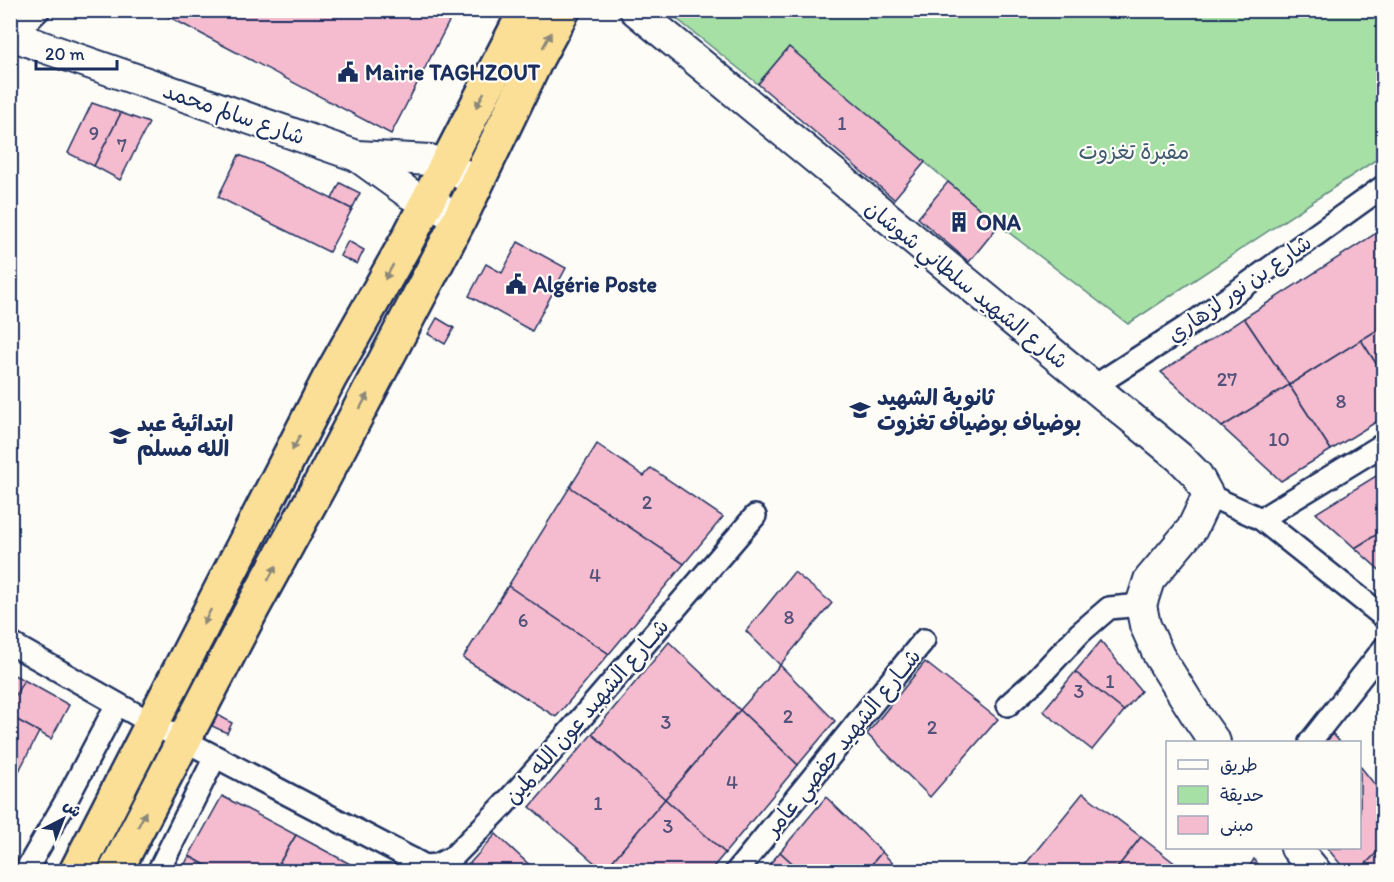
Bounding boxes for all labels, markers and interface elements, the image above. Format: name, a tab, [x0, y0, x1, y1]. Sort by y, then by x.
one-way arrow	[542, 31, 552, 48]
scale bar	[36, 33, 117, 71]
text: 20 m	[45, 43, 85, 65]
place label: Mairie TAGHZOUT	[365, 59, 541, 86]
public building icon: Mairie TAGHZOUT	[336, 60, 360, 84]
street label: شارع سالم محمد	[158, 77, 308, 154]
one-way arrow	[475, 91, 485, 108]
house number: 1	[837, 111, 847, 135]
house number: 9	[89, 121, 99, 145]
house number: 7	[117, 133, 127, 157]
park label: مقبرة تغزوت	[1079, 138, 1189, 165]
street label: شارع الشهيد سلطاني شوشان	[856, 194, 1074, 379]
place label: ONA	[976, 209, 1022, 236]
building icon: ONA	[947, 210, 971, 234]
street label: شارع بن نور لزهاري	[1162, 229, 1318, 351]
one-way arrow	[384, 264, 394, 281]
place label: Algérie Poste	[532, 271, 657, 298]
public building icon: Algérie Poste	[504, 272, 528, 296]
house number: 27	[1217, 367, 1237, 391]
place label: ثانوية الشهيد بوضياف بوضياف تغزوت	[877, 384, 1081, 436]
house number: 8	[1336, 389, 1347, 413]
one-way arrow	[359, 392, 369, 409]
school or university icon: ثانوية الشهيد بوضياف بوضياف تغزوت	[848, 398, 872, 422]
place label: ابتدائية عبد الله مسلم	[137, 410, 233, 465]
school or university icon: ابتدائية عبد الله مسلم	[108, 424, 132, 448]
house number: 10	[1268, 427, 1290, 451]
one-way arrow	[291, 435, 301, 452]
house number: 2	[642, 490, 653, 514]
house number: 4	[589, 563, 601, 587]
one-way arrow	[267, 564, 277, 581]
house number: 8	[784, 605, 795, 629]
house number: 6	[518, 608, 528, 632]
one-way arrow	[203, 609, 212, 626]
street label: شــارع الشهيد عون الله لمين	[498, 613, 676, 811]
street label: شــارع الشهيد حفصي عامر	[757, 643, 931, 847]
house number: 1	[1105, 669, 1115, 693]
house number: 3	[1074, 679, 1085, 703]
house number: 2	[783, 704, 794, 728]
house number: 3	[661, 710, 672, 734]
house number: 2	[927, 715, 938, 739]
legend	[1166, 741, 1361, 849]
text: طريق	[1220, 754, 1258, 776]
house number: 4	[726, 770, 738, 794]
text: حديقة	[1220, 784, 1264, 806]
north arrow	[33, 789, 93, 849]
house number: 1	[593, 791, 603, 815]
text: ش	[60, 795, 86, 821]
one-way arrow	[137, 811, 146, 828]
house number: 3	[663, 814, 674, 838]
text: مبنى	[1220, 814, 1254, 836]

